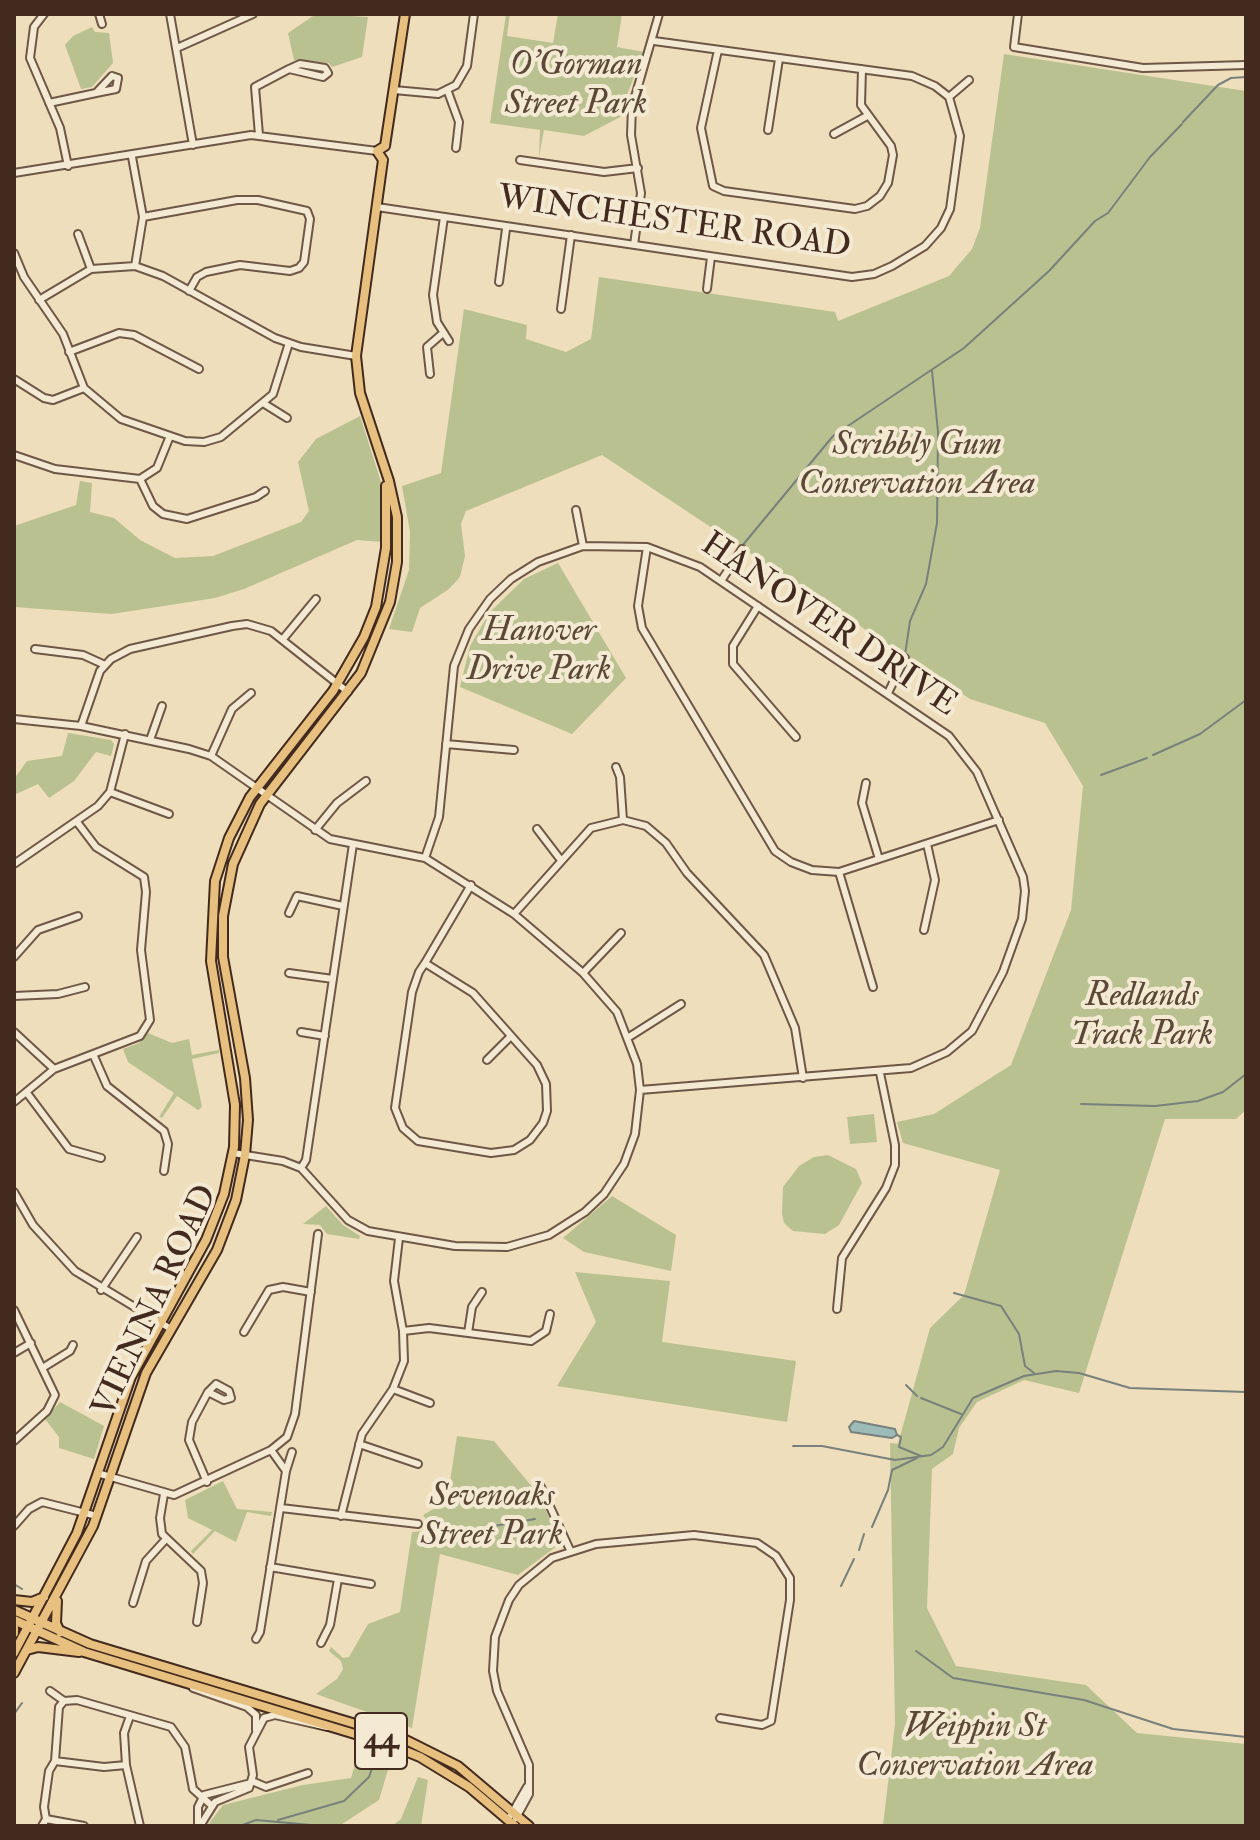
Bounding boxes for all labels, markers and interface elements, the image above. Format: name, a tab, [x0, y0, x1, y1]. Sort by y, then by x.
park label: O'Gorman Street Park	[505, 47, 647, 126]
street label: WINCHESTER ROAD	[495, 179, 853, 269]
park label: Scribbly Gum Conservation Area	[799, 427, 1035, 506]
street label: HANOVER DRIVE	[692, 525, 964, 727]
park label: Hanover Drive Park	[467, 613, 611, 692]
park label: Redlands Track Park	[1071, 978, 1213, 1058]
street label: VIENNA ROAD	[85, 1179, 229, 1425]
park label: Sevenoaks Street Park	[421, 1478, 563, 1558]
park label: Weippin St Conservation Area	[857, 1709, 1093, 1788]
road number: 44	[355, 1713, 407, 1769]

